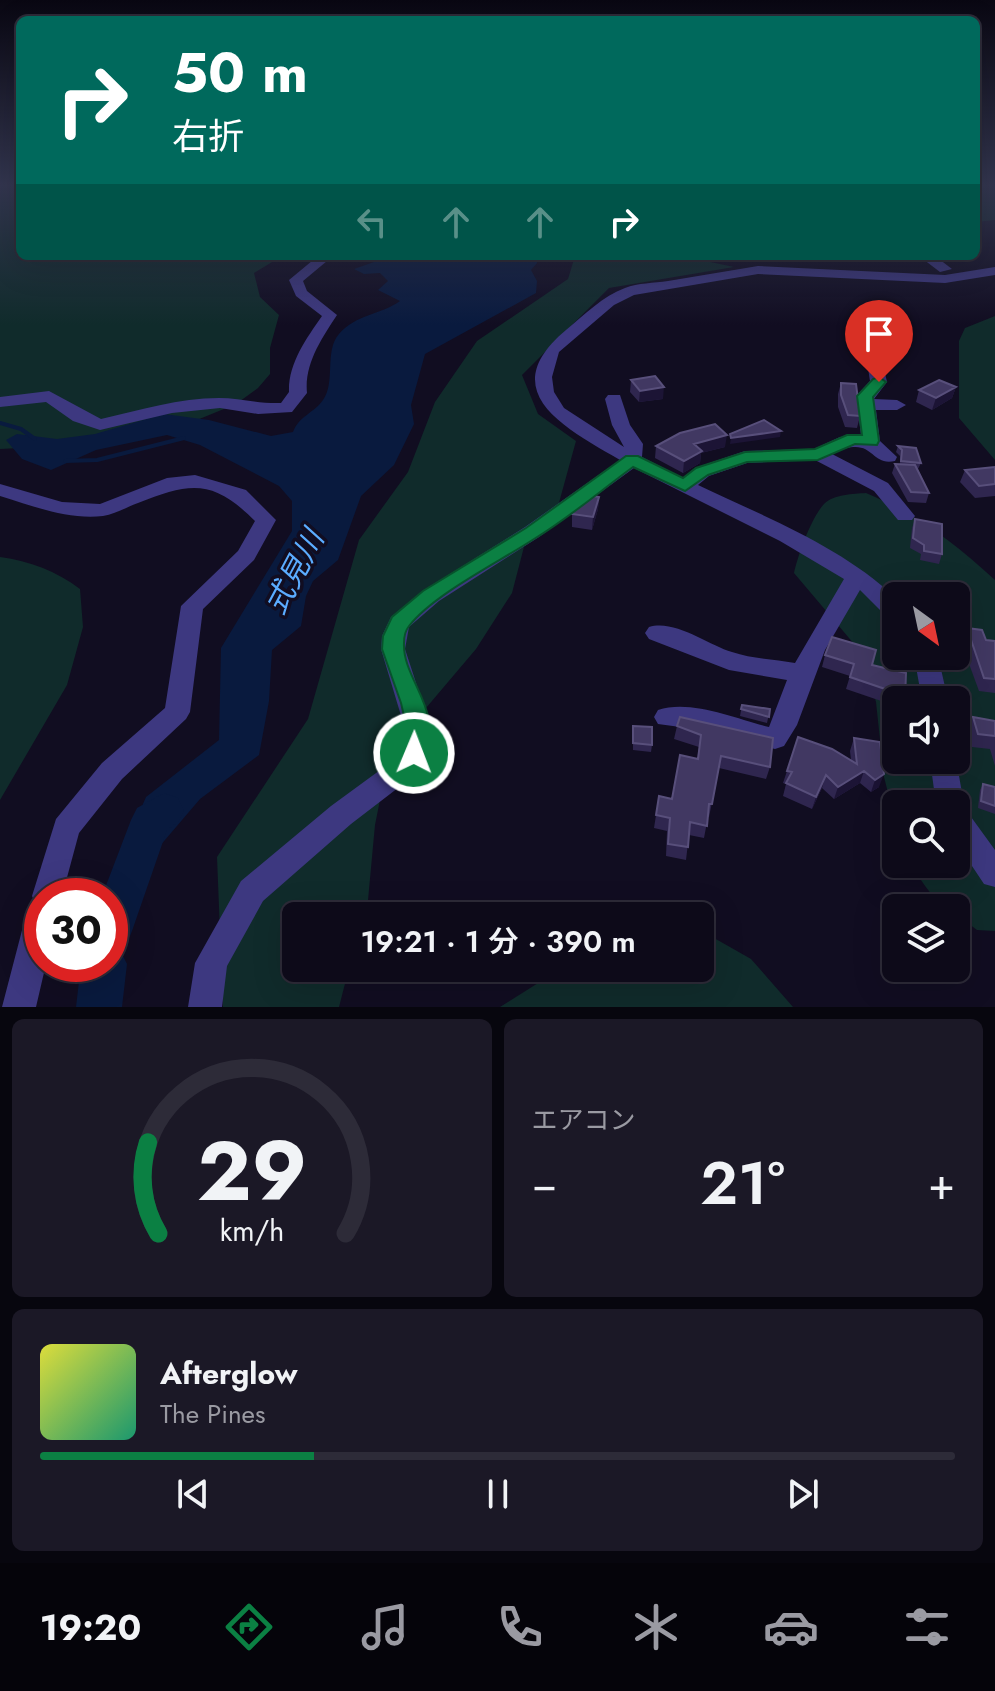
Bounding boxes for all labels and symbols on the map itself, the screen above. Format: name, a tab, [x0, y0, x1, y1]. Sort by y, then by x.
pin	[845, 300, 913, 382]
water label: 式見川	[254, 520, 336, 622]
north arrow	[882, 582, 970, 670]
position arrow	[372, 711, 456, 795]
speed limit sign: 30	[24, 878, 128, 982]

